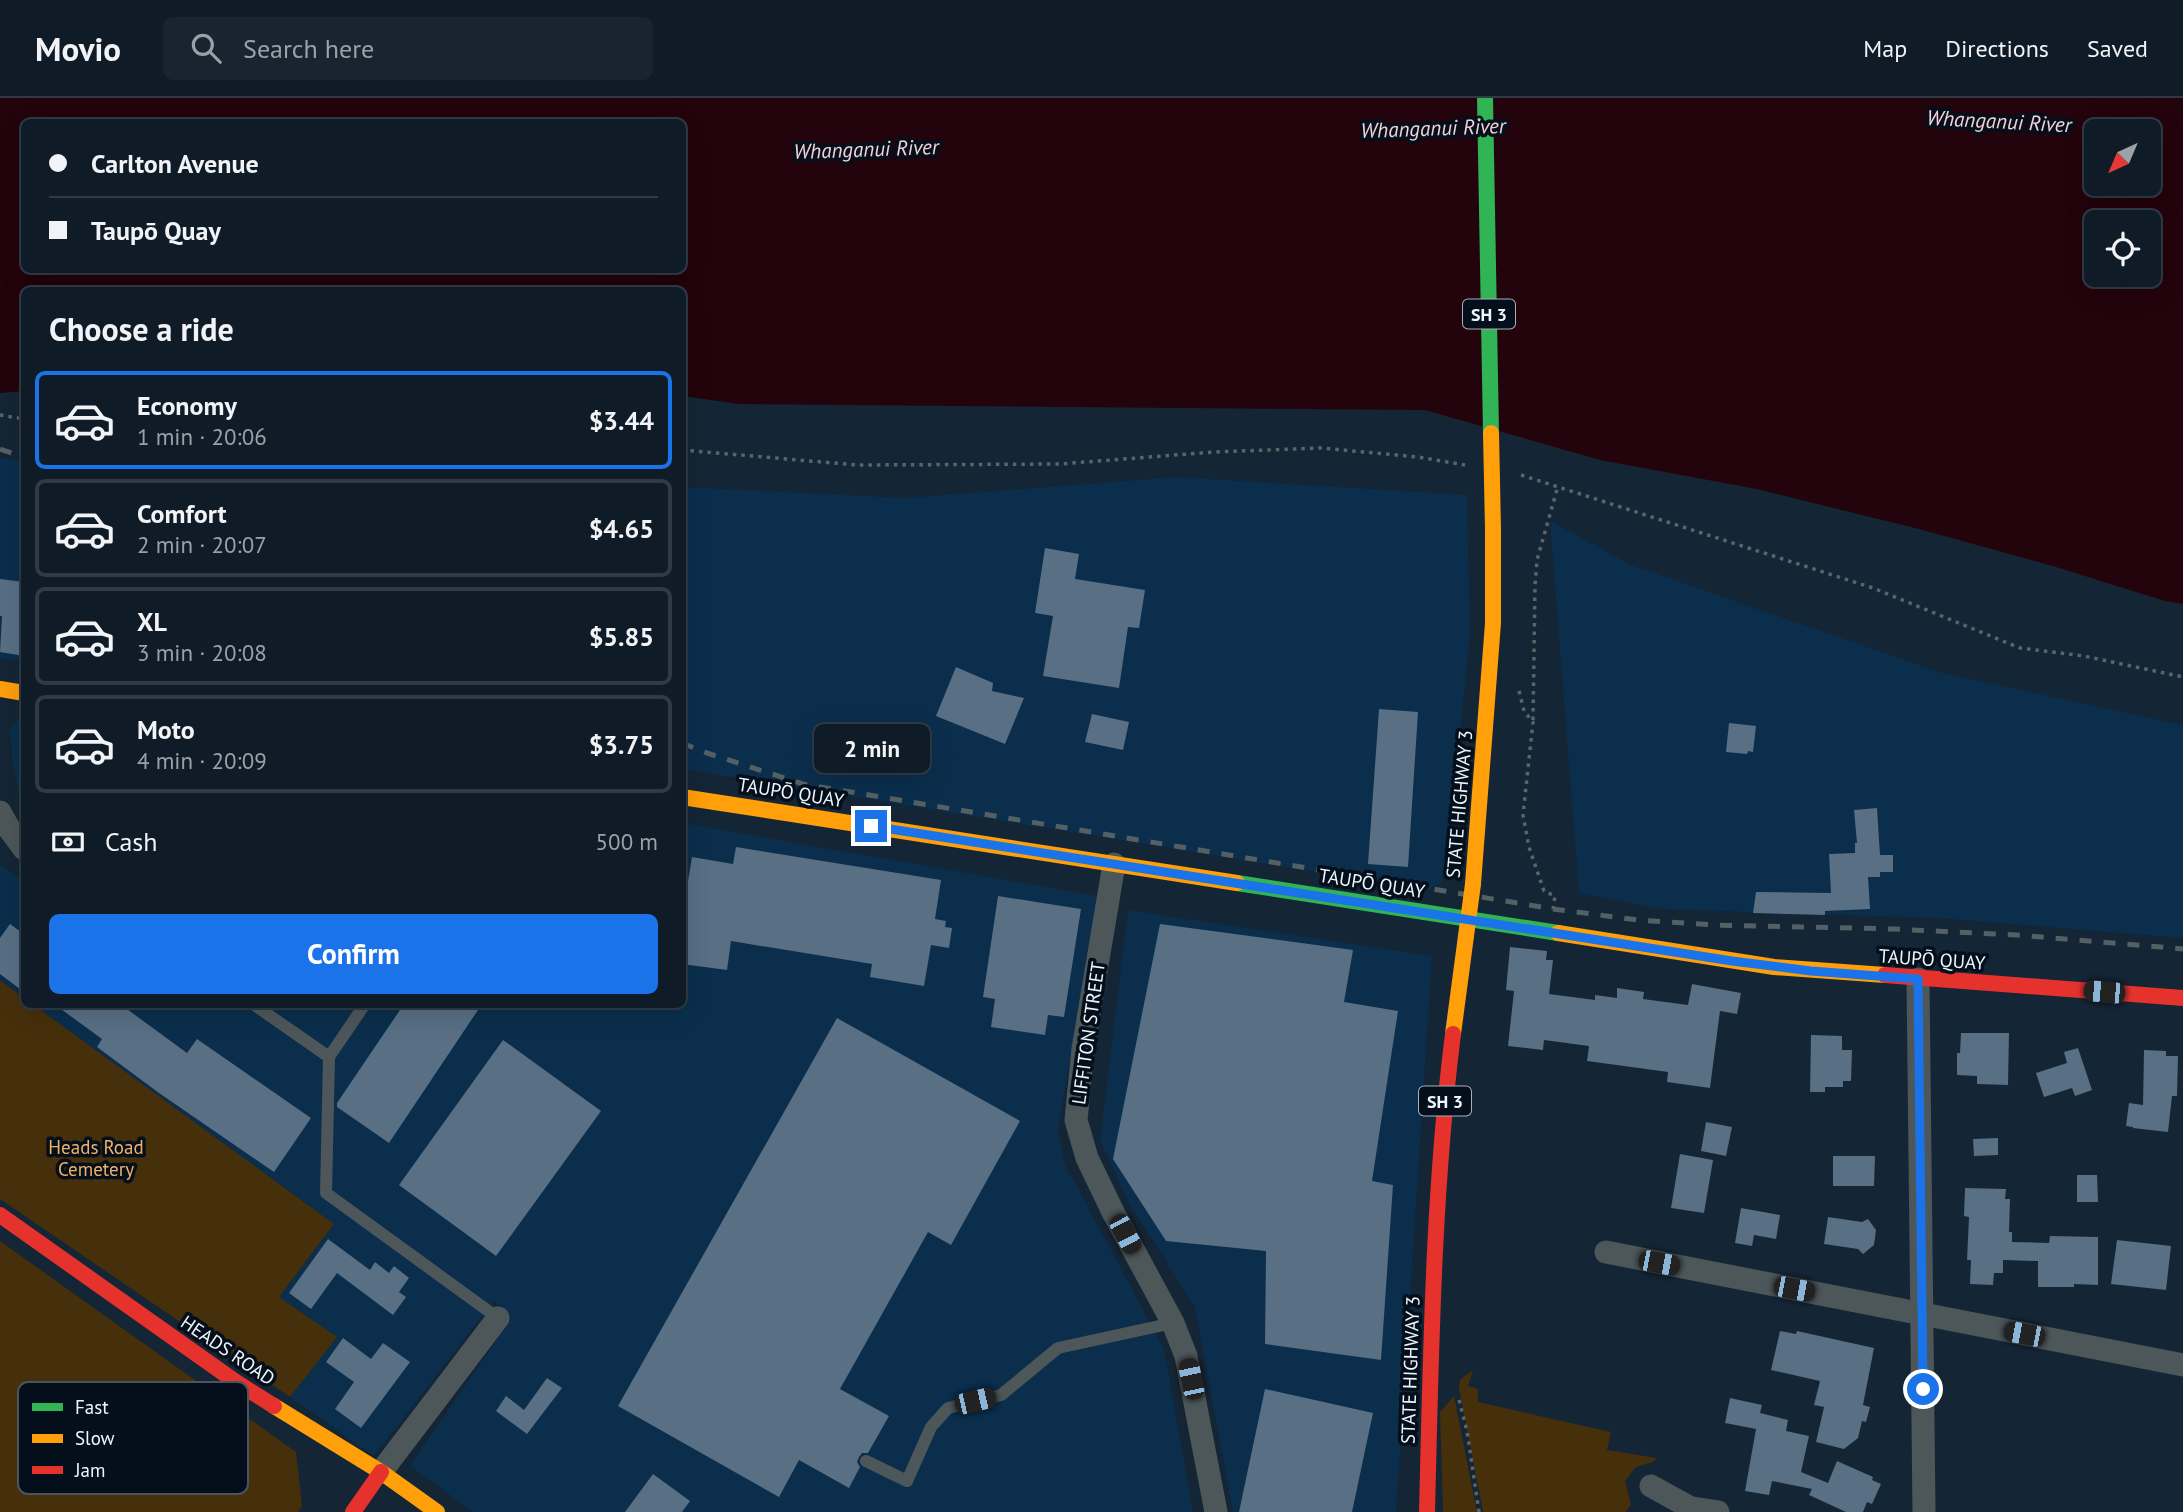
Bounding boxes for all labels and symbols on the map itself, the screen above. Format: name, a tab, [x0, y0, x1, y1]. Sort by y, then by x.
water label: Whanganui River	[1926, 104, 2074, 138]
water label: Whanganui River	[1360, 112, 1508, 144]
north arrow	[2084, 119, 2161, 196]
water label: Whanganui River	[793, 133, 941, 165]
road number: SH 3	[1463, 300, 1515, 328]
callout: 2 min	[813, 724, 929, 774]
street label: STATE HIGHWAY 3	[1441, 729, 1477, 879]
street label: TAUPŌ QUAY	[736, 772, 846, 812]
route end	[855, 810, 887, 842]
street label: TAUPŌ QUAY	[1317, 863, 1427, 903]
street label: TAUPŌ QUAY	[1878, 943, 1987, 975]
street label: LIFFITON STREET	[1066, 960, 1110, 1106]
car	[2083, 980, 2126, 1004]
road number: SH 3	[1419, 1086, 1471, 1116]
park label: Heads Road Cemetery	[48, 1135, 144, 1181]
car	[1106, 1211, 1145, 1257]
car	[1637, 1249, 1682, 1277]
car	[1772, 1275, 1817, 1303]
street label: STATE HIGHWAY 3	[1395, 1295, 1425, 1445]
street label: HEADS ROAD	[176, 1310, 280, 1390]
car	[2002, 1320, 2047, 1348]
car	[1177, 1356, 1206, 1402]
route start	[1907, 1373, 1939, 1405]
legend	[18, 1382, 248, 1494]
car	[953, 1386, 998, 1416]
text: Fast	[75, 1395, 109, 1419]
text: Slow	[75, 1426, 115, 1450]
text: Jam	[74, 1458, 105, 1482]

